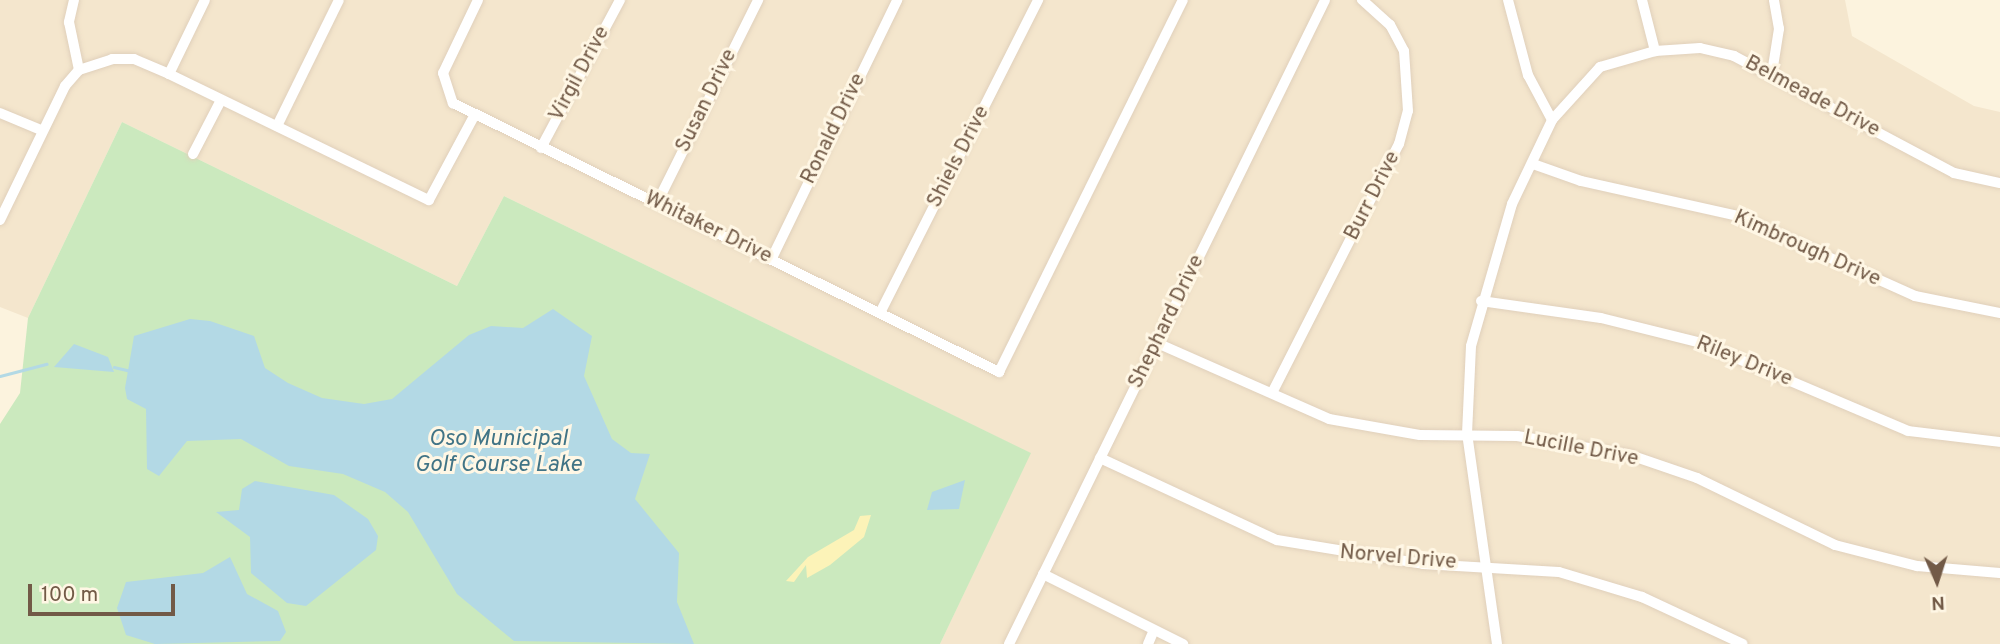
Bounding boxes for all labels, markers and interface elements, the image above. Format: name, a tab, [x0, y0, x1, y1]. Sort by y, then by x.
street label: Virgil Drive	[544, 22, 616, 126]
street label: Susan Drive	[671, 45, 743, 157]
street label: Belmeade Drive	[1740, 51, 1884, 143]
street label: Ronald Drive	[796, 70, 872, 188]
street label: Shiels Drive	[923, 102, 995, 212]
street label: Burr Drive	[1340, 147, 1406, 245]
street label: Whitaker Drive	[640, 186, 776, 270]
street label: Kimbrough Drive	[1730, 205, 1884, 293]
street label: Shephard Drive	[1124, 251, 1210, 393]
street label: Riley Drive	[1692, 331, 1796, 393]
water label: Oso Municipal Golf Course Lake	[414, 426, 582, 480]
street label: Lucille Drive	[1522, 426, 1640, 472]
street label: Norvel Drive	[1339, 540, 1457, 576]
north arrow	[1902, 546, 1972, 616]
scale bar	[32, 570, 178, 614]
text: 100 m	[41, 582, 98, 609]
text: N	[1931, 590, 1946, 614]

